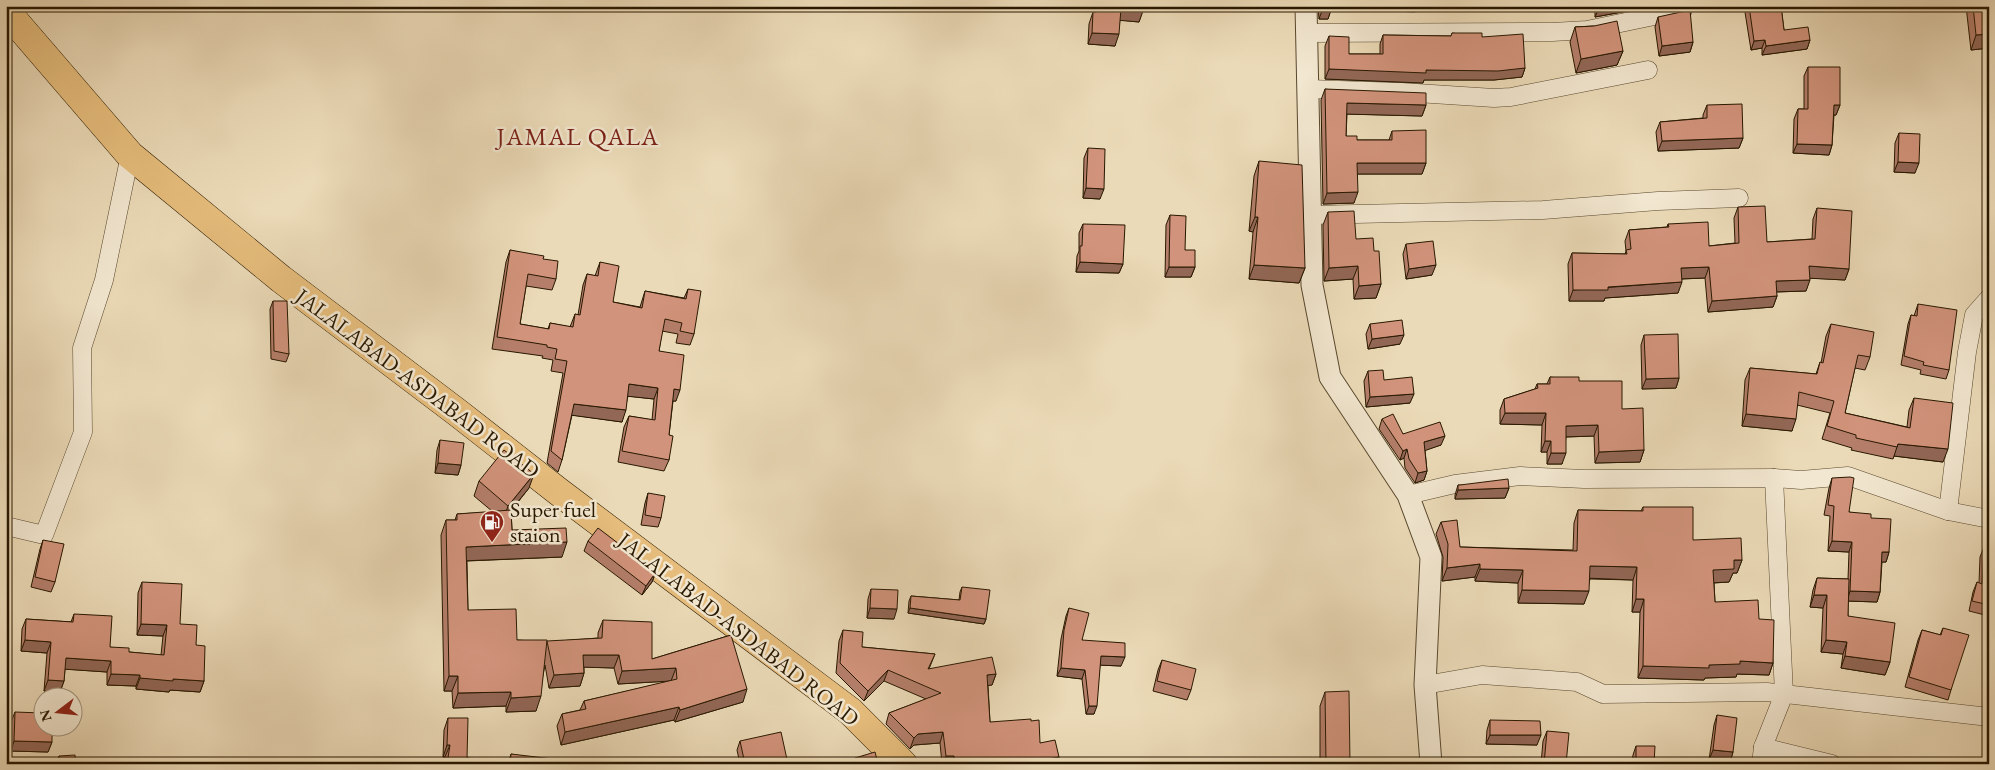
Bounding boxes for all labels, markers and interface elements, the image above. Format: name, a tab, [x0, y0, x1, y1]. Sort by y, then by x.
district label: JAMAL QALA	[495, 120, 659, 152]
street label: JALALABAD-ASDABAD ROAD	[288, 281, 546, 485]
place label: Super fuel staion	[510, 495, 596, 549]
fuel station icon: Super fuel staion	[479, 509, 505, 543]
street label: JALALABAD-ASDABAD ROAD	[610, 525, 865, 733]
north arrow	[32, 688, 82, 738]
text: N	[35, 707, 56, 724]

